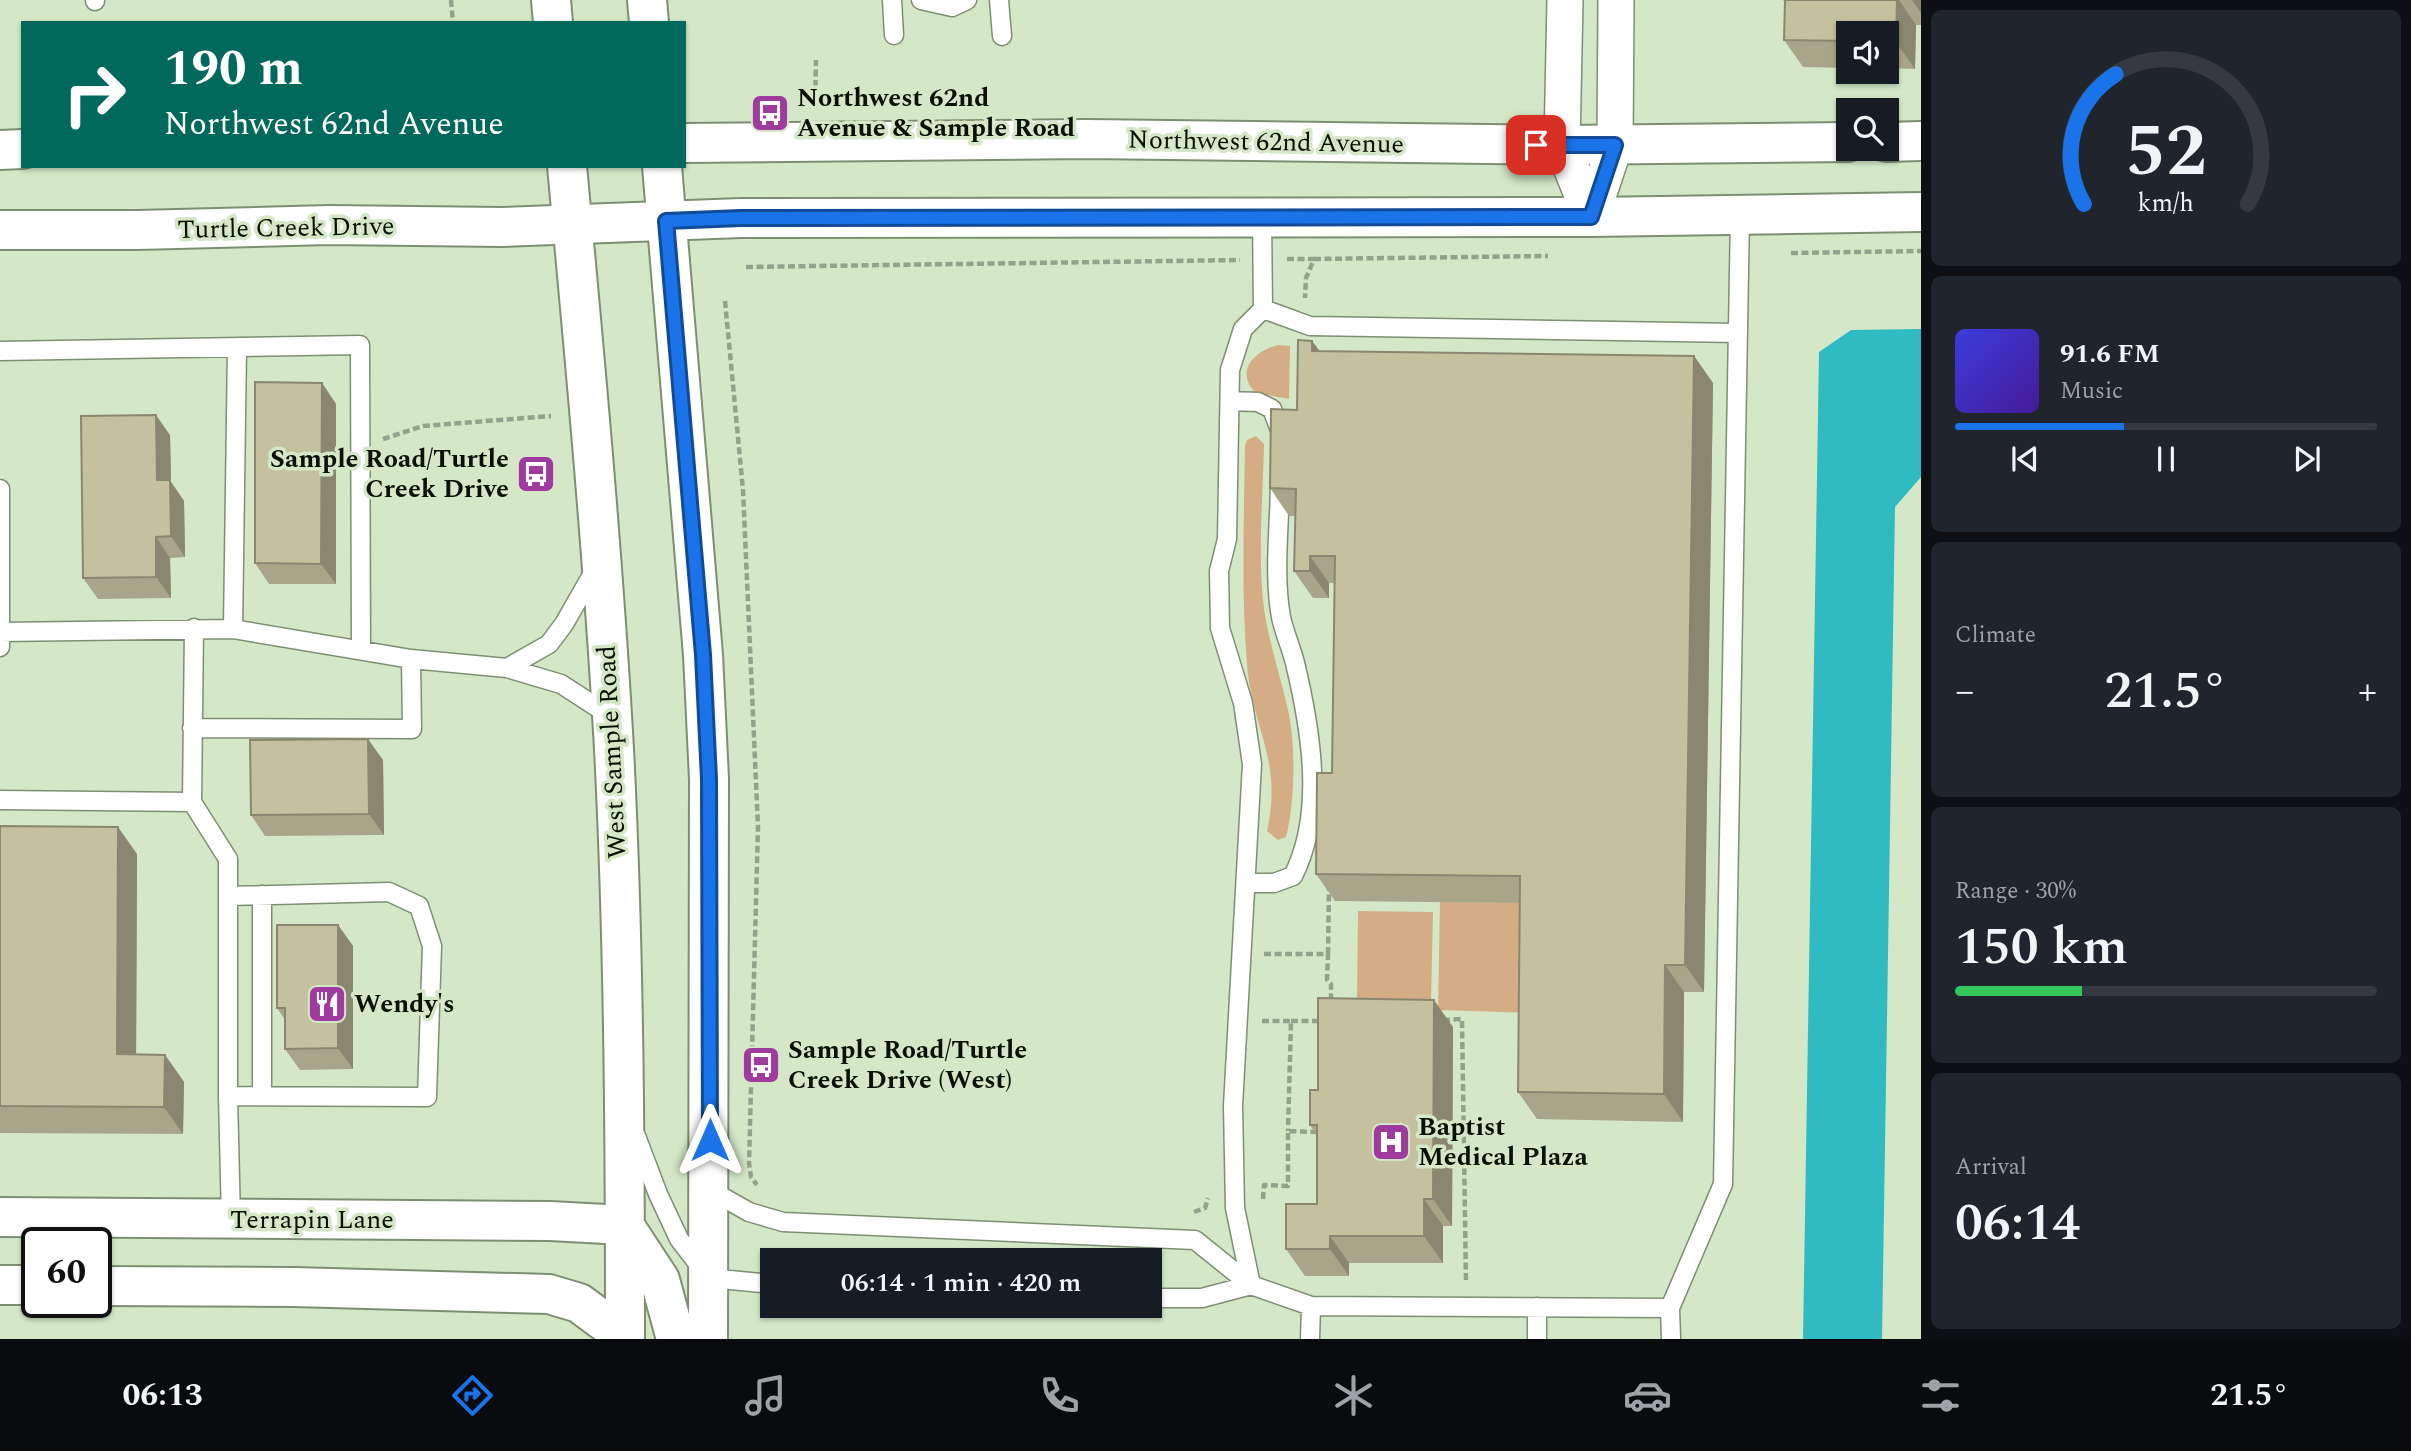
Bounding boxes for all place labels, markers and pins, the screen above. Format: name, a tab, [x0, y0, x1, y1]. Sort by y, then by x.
place label: Northwest 62nd Avenue & Sample Road	[797, 78, 1075, 148]
bus stop icon: Northwest 62nd Avenue & Sample Road	[749, 92, 791, 134]
pin	[1506, 115, 1566, 175]
place label: Sample Road/Turtle Creek Drive	[270, 439, 509, 509]
bus stop icon: Sample Road/Turtle Creek Drive	[515, 453, 557, 495]
restaurant icon: Wendy's	[306, 983, 348, 1025]
place label: Wendy's	[354, 984, 455, 1024]
place label: Sample Road/Turtle Creek Drive (West)	[788, 1030, 1027, 1100]
bus stop icon: Sample Road/Turtle Creek Drive (West)	[740, 1044, 782, 1086]
place label: Baptist Medical Plaza	[1418, 1107, 1588, 1177]
hospital icon: Baptist Medical Plaza	[1370, 1121, 1412, 1163]

